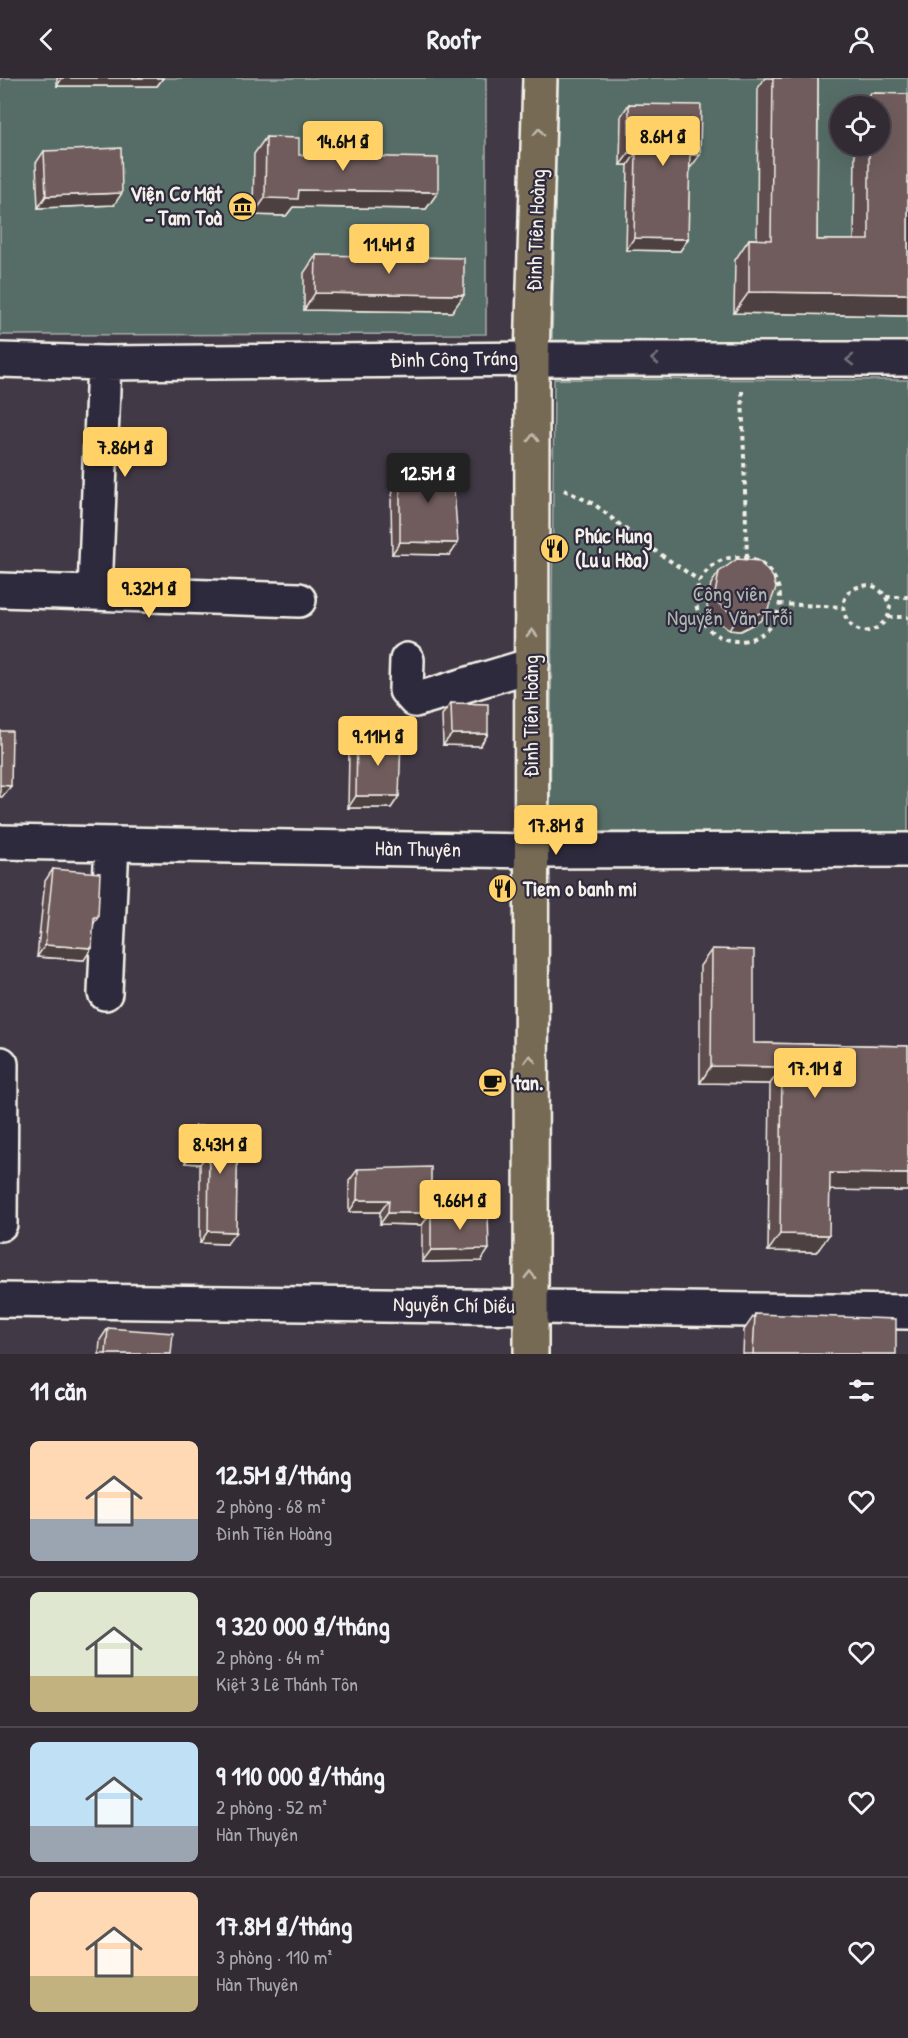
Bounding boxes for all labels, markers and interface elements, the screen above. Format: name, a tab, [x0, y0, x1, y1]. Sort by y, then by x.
text: Roofr	[427, 21, 481, 57]
icon: back	[30, 23, 63, 56]
icon: person	[845, 23, 878, 56]
map controls	[830, 96, 890, 156]
button: locate	[830, 96, 890, 156]
pin: 8.6M ₫	[614, 116, 712, 167]
pin: 14.6M ₫	[288, 121, 398, 172]
text: 8.6M ₫	[640, 122, 686, 149]
text: 14.6M ₫	[317, 127, 369, 154]
one-way arrow	[532, 128, 545, 137]
street label: Đinh Tiên Hoàng	[519, 169, 552, 291]
place label: Viện Cơ Mật - Tam Toà	[130, 179, 223, 232]
museum icon: Viện Cơ Mật - Tam Toà	[227, 190, 259, 222]
pin: 11.4M ₫	[334, 224, 444, 275]
text: 11.4M ₫	[363, 230, 415, 257]
street label: Đinh Công Tráng	[390, 343, 518, 374]
one-way arrow	[650, 353, 659, 365]
one-way arrow	[845, 354, 854, 366]
pin: 7.86M ₫	[70, 427, 180, 478]
text: 7.86M ₫	[97, 433, 153, 460]
one-way arrow	[526, 433, 539, 442]
pin: 12.5M ₫	[373, 453, 483, 504]
text: 12.5M ₫	[401, 459, 455, 486]
place label: Phúc Hung (Lu'u Hòa)	[575, 521, 652, 574]
restaurant icon: Phúc Hung (Lu'u Hòa)	[538, 532, 570, 564]
pin: 9.32M ₫	[94, 568, 204, 619]
text: 9.32M ₫	[121, 574, 177, 601]
park label: Công viên Nguyễn Văn Trỗi	[667, 579, 793, 632]
one-way arrow	[526, 628, 538, 637]
street label: Đinh Tiên Hoàng	[516, 655, 545, 777]
pin: 9.11M ₫	[323, 716, 433, 767]
text: 9.11M ₫	[352, 722, 404, 749]
pin: 17.8M ₫	[501, 805, 611, 856]
text: 17.8M ₫	[528, 811, 584, 838]
street label: Hàn Thuyên	[375, 833, 461, 864]
restaurant icon: Tiem o banh mi	[486, 873, 518, 905]
place label: Tiem o banh mi	[522, 874, 637, 903]
pin: 17.1M ₫	[760, 1048, 870, 1099]
one-way arrow	[524, 1054, 536, 1063]
text: 17.1M ₫	[788, 1054, 842, 1081]
cafe icon: tan.	[477, 1067, 509, 1099]
place label: tan.	[513, 1068, 543, 1097]
pin: 8.43M ₫	[165, 1124, 275, 1175]
text: 8.43M ₫	[193, 1130, 247, 1157]
pin: 9.66M ₫	[405, 1180, 515, 1231]
text: 9.66M ₫	[434, 1186, 486, 1213]
one-way arrow	[524, 1270, 536, 1279]
street label: Nguyễn Chí Diểu	[393, 1289, 516, 1320]
text: 11 căn	[30, 1373, 87, 1408]
icon: filters	[845, 1374, 878, 1407]
text: 12.5M ₫/tháng	[216, 1457, 351, 1492]
icon: home	[78, 1465, 150, 1537]
icon: heart	[845, 1485, 878, 1518]
text: 2 phòng · 68 m²	[216, 1492, 326, 1519]
text: Đinh Tiên Hoàng	[216, 1519, 332, 1546]
text: 9 320 000 ₫/tháng	[216, 1608, 390, 1643]
icon: home	[78, 1616, 150, 1688]
icon: heart	[845, 1636, 878, 1669]
text: 2 phòng · 64 m²	[216, 1643, 324, 1670]
text: Kiệt 3 Lê Thánh Tôn	[216, 1670, 358, 1697]
text: 9 110 000 ₫/tháng	[216, 1758, 385, 1793]
icon: home	[78, 1766, 150, 1838]
icon: heart	[845, 1786, 878, 1819]
text: 2 phòng · 52 m²	[216, 1793, 327, 1820]
text: Hàn Thuyên	[216, 1820, 298, 1847]
text: 17.8M ₫/tháng	[216, 1908, 352, 1943]
icon: home	[78, 1916, 150, 1988]
icon: heart	[845, 1936, 878, 1969]
text: 3 phòng · 110 m²	[216, 1943, 332, 1970]
text: Hàn Thuyên	[216, 1970, 298, 1997]

